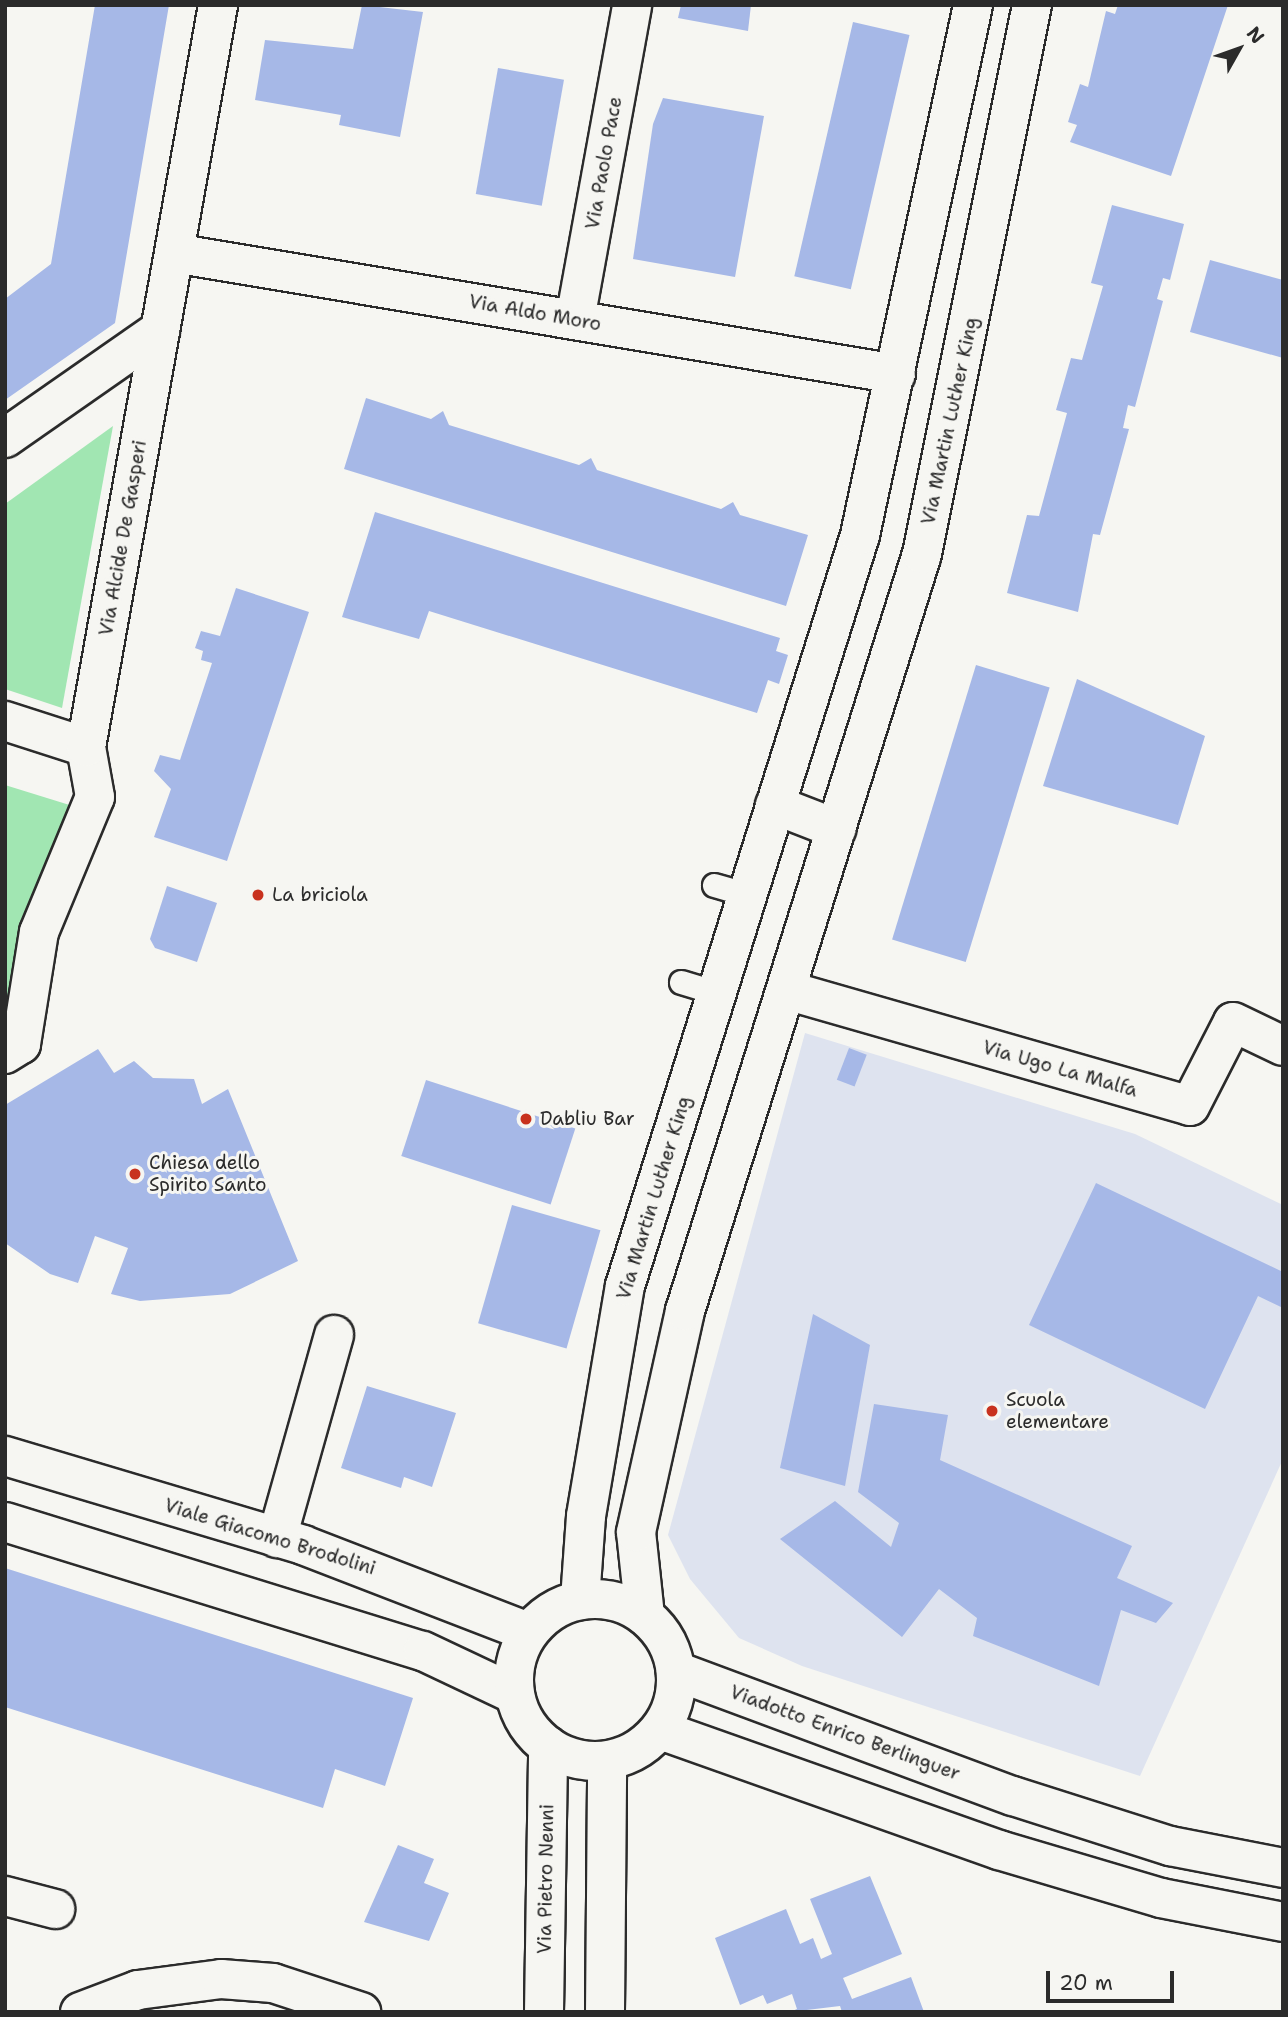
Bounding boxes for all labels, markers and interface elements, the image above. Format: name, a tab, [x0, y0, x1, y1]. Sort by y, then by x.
north arrow	[1204, 14, 1274, 84]
text: N	[1241, 21, 1270, 49]
street label: Via Paolo Pace	[581, 95, 627, 231]
street label: Via Aldo Moro	[467, 290, 603, 336]
street label: Via Martin Luther King	[917, 315, 983, 527]
street label: Via Alcide De Gasperi	[95, 438, 151, 638]
place label: La briciola	[272, 884, 368, 906]
marker: La briciola	[250, 887, 266, 903]
street label: Via Ugo La Malfa	[980, 1036, 1140, 1102]
street label: Via Martin Luther King	[612, 1093, 696, 1303]
place label: Dabliu Bar	[540, 1108, 635, 1130]
marker: Dabliu Bar	[518, 1111, 534, 1127]
place label: Chiesa dello Spirito Santo	[149, 1152, 267, 1196]
marker: Chiesa dello Spirito Santo	[127, 1166, 143, 1182]
place label: Scuola elementare	[1006, 1389, 1109, 1433]
marker: Scuola elementare	[984, 1403, 1000, 1419]
street label: Viale Giacomo Brodolini	[161, 1494, 379, 1580]
street label: Viadotto Enrico Berlinguer	[727, 1681, 963, 1785]
street label: Via Pietro Nenni	[533, 1804, 559, 1954]
scale bar	[1050, 1958, 1178, 2002]
text: 20 m	[1059, 1969, 1113, 1997]

